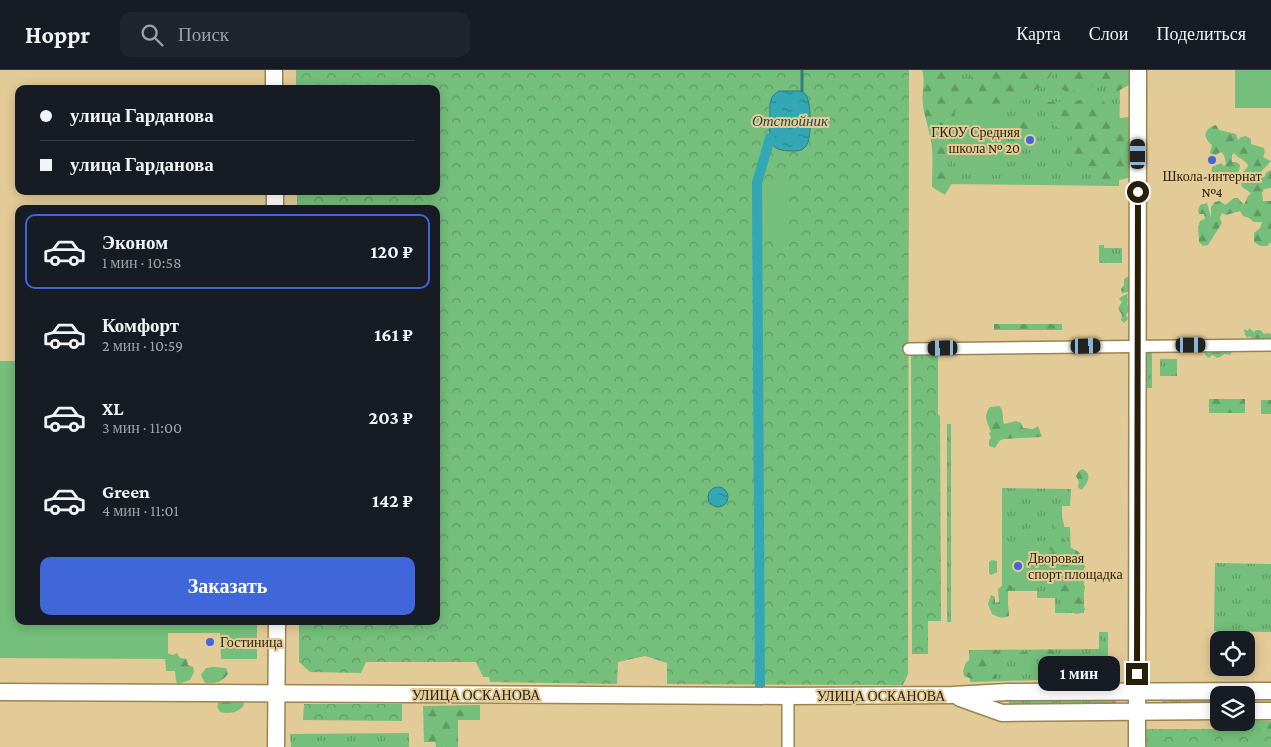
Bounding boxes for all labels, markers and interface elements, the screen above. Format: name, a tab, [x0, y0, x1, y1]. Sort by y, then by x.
search box	[120, 12, 470, 57]
text: Hoppr	[25, 21, 90, 48]
icon: search	[138, 21, 166, 49]
text: Поиск	[178, 24, 229, 45]
text: Карта	[1016, 24, 1061, 44]
text: Слои	[1089, 24, 1128, 44]
text: Поделиться	[1156, 24, 1246, 44]
text: улица Гарданова	[70, 105, 214, 126]
water label: Отстойник	[752, 113, 829, 129]
place label: ГКОУ Средняя школа № 20	[931, 124, 1021, 156]
marker: ГКОУ Средняя школа № 20	[1024, 134, 1036, 146]
car	[1130, 139, 1145, 169]
text: улица Гарданова	[70, 154, 214, 175]
marker: Школа-интернат №4	[1206, 154, 1218, 166]
place label: Школа-интернат №4	[1162, 168, 1262, 200]
route start	[1127, 181, 1149, 203]
icon: car	[42, 229, 87, 274]
text: Эконом	[102, 232, 168, 253]
text: 120 ₽	[370, 241, 413, 262]
text: 1 мин · 10:58	[102, 254, 182, 271]
icon: car	[42, 312, 87, 357]
text: Комфорт	[102, 315, 179, 336]
text: 161 ₽	[374, 324, 413, 345]
text: 2 мин · 10:59	[102, 337, 183, 354]
car	[1070, 338, 1101, 354]
car	[1176, 338, 1206, 353]
car	[927, 340, 958, 356]
icon: car	[42, 395, 87, 440]
text: XL	[102, 398, 124, 419]
text: 203 ₽	[369, 407, 413, 428]
text: 3 мин · 11:00	[102, 419, 182, 436]
icon: car	[42, 478, 87, 523]
text: Green	[102, 481, 150, 502]
text: 142 ₽	[372, 490, 413, 511]
text: 4 мин · 11:01	[102, 502, 179, 519]
place label: Дворовая спорт площадка	[1028, 550, 1123, 582]
button: Заказать	[40, 557, 415, 615]
marker: Дворовая спорт площадка	[1012, 560, 1024, 572]
map controls	[1210, 631, 1255, 731]
button: locate	[1210, 631, 1255, 676]
place label: Гостиница	[220, 634, 284, 650]
marker: Гостиница	[204, 636, 216, 648]
callout: 1 мин	[1037, 656, 1120, 692]
route end	[1126, 663, 1148, 685]
text: 1 мин	[1060, 665, 1098, 682]
button: layers	[1210, 686, 1255, 731]
street label: УЛИЦА ОСКАНОВА	[412, 687, 541, 703]
street label: УЛИЦА ОСКАНОВА	[817, 688, 946, 704]

